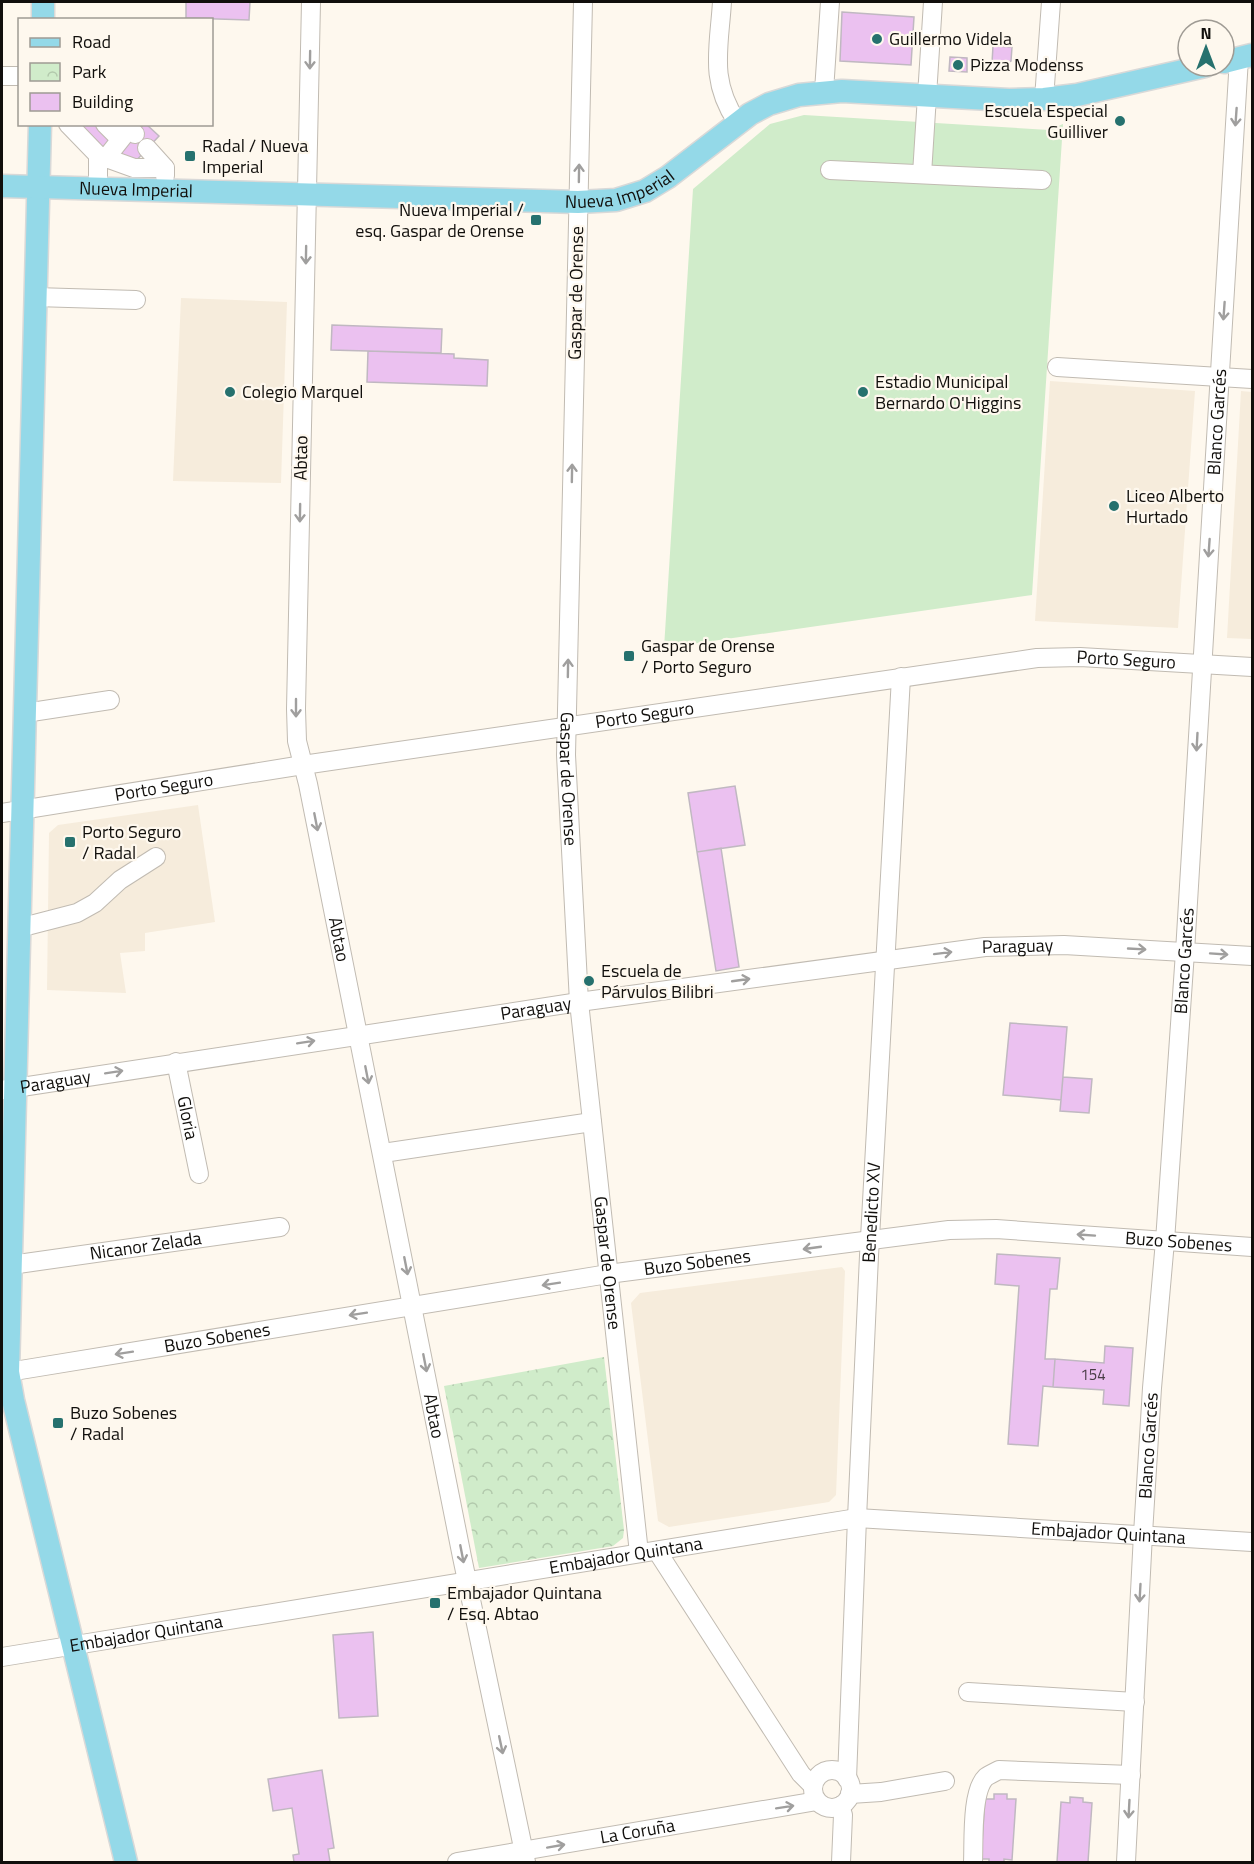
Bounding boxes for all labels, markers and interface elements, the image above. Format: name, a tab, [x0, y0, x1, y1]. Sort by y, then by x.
legend	[18, 18, 213, 126]
north arrow	[1176, 18, 1236, 78]
text: N	[1200, 21, 1212, 45]
place label: Guillermo Videla	[889, 25, 1012, 52]
text: Road	[72, 28, 111, 55]
marker: Guillermo Videla	[870, 32, 884, 46]
one-way arrow	[304, 49, 316, 69]
place label: Pizza Modenss	[970, 51, 1084, 78]
text: Park	[72, 58, 107, 85]
marker: Pizza Modenss	[951, 58, 965, 72]
text: Building	[72, 88, 133, 115]
place label: Escuela Especial Guilliver	[984, 97, 1108, 145]
one-way arrow	[1231, 106, 1242, 126]
marker: Escuela Especial Guilliver	[1113, 114, 1127, 128]
place label: Radal / Nueva Imperial	[202, 132, 308, 180]
marker: Radal / Nueva Imperial	[183, 149, 197, 163]
street label: Nueva Imperial	[565, 163, 680, 215]
one-way arrow	[573, 163, 584, 183]
street label: Nueva Imperial	[79, 174, 193, 204]
place label: Nueva Imperial / esq. Gaspar de Orense	[355, 196, 524, 244]
marker: Nueva Imperial / esq. Gaspar de Orense	[529, 213, 543, 227]
street label: Gaspar de Orense	[561, 226, 590, 360]
one-way arrow	[300, 244, 312, 264]
one-way arrow	[1218, 301, 1229, 321]
place label: Estadio Municipal Bernardo O'Higgins	[875, 368, 1021, 416]
street label: Blanco Garcés	[1200, 368, 1233, 476]
place label: Colegio Marquel	[242, 378, 363, 405]
marker: Colegio Marquel	[223, 385, 237, 399]
marker: Estadio Municipal Bernardo O'Higgins	[856, 385, 870, 399]
street label: Abtao	[287, 435, 314, 481]
one-way arrow	[566, 463, 578, 483]
place label: Liceo Alberto Hurtado	[1126, 482, 1224, 530]
marker: Liceo Alberto Hurtado	[1107, 499, 1121, 513]
one-way arrow	[294, 502, 306, 522]
one-way arrow	[1204, 537, 1215, 557]
place label: Gaspar de Orense / Porto Seguro	[641, 632, 775, 680]
street label: Porto Seguro	[1076, 643, 1177, 676]
marker: Gaspar de Orense / Porto Seguro	[622, 649, 636, 663]
one-way arrow	[562, 658, 574, 678]
street label: Porto Seguro	[593, 694, 696, 735]
one-way arrow	[290, 697, 302, 717]
street label: Gaspar de Orense	[553, 712, 585, 846]
one-way arrow	[1191, 732, 1202, 752]
street label: Porto Seguro	[113, 766, 215, 808]
one-way arrow	[311, 812, 322, 831]
place label: Porto Seguro / Radal	[82, 818, 181, 866]
marker: Porto Seguro / Radal	[63, 835, 77, 849]
street label: Blanco Garcés	[1167, 907, 1201, 1015]
street label: Abtao	[322, 915, 357, 964]
street label: Paraguay	[982, 931, 1054, 960]
one-way arrow	[1127, 944, 1147, 955]
one-way arrow	[933, 947, 952, 958]
one-way arrow	[1208, 949, 1228, 960]
place label: Escuela de Párvulos Bilibri	[601, 957, 714, 1005]
marker: Escuela de Párvulos Bilibri	[582, 974, 596, 988]
one-way arrow	[730, 974, 750, 985]
street label: Paraguay	[498, 989, 573, 1027]
one-way arrow	[296, 1037, 316, 1048]
street label: Paraguay	[18, 1063, 93, 1100]
one-way arrow	[362, 1065, 373, 1084]
one-way arrow	[103, 1066, 123, 1077]
street label: Gloria	[170, 1093, 206, 1142]
street label: Benedicto XV	[855, 1161, 887, 1263]
street label: Gaspar de Orense	[587, 1195, 629, 1331]
street label: Nicanor Zelada	[88, 1224, 203, 1267]
street label: Buzo Sobenes	[1124, 1224, 1233, 1259]
one-way arrow	[1077, 1230, 1097, 1241]
street label: Buzo Sobenes	[642, 1242, 752, 1282]
one-way arrow	[803, 1242, 823, 1253]
one-way arrow	[401, 1256, 412, 1275]
one-way arrow	[541, 1278, 561, 1289]
one-way arrow	[349, 1309, 368, 1320]
street label: Buzo Sobenes	[162, 1315, 272, 1359]
one-way arrow	[115, 1348, 135, 1359]
one-way arrow	[420, 1352, 431, 1372]
house number: 154	[1080, 1363, 1106, 1386]
street label: Abtao	[417, 1391, 452, 1441]
street label: Blanco Garcés	[1131, 1392, 1165, 1500]
place label: Buzo Sobenes / Radal	[70, 1399, 177, 1447]
marker: Buzo Sobenes / Radal	[51, 1416, 65, 1430]
street label: Embajador Quintana	[1030, 1515, 1186, 1551]
street label: Embajador Quintana	[547, 1529, 704, 1581]
one-way arrow	[457, 1544, 468, 1563]
place label: Embajador Quintana / Esq. Abtao	[447, 1579, 602, 1627]
one-way arrow	[1134, 1582, 1145, 1602]
marker: Embajador Quintana / Esq. Abtao	[428, 1596, 442, 1610]
street label: Embajador Quintana	[67, 1607, 225, 1659]
one-way arrow	[496, 1735, 507, 1754]
one-way arrow	[1124, 1798, 1135, 1818]
one-way arrow	[774, 1801, 794, 1812]
street label: La Coruña	[598, 1811, 677, 1851]
one-way arrow	[546, 1840, 565, 1851]

